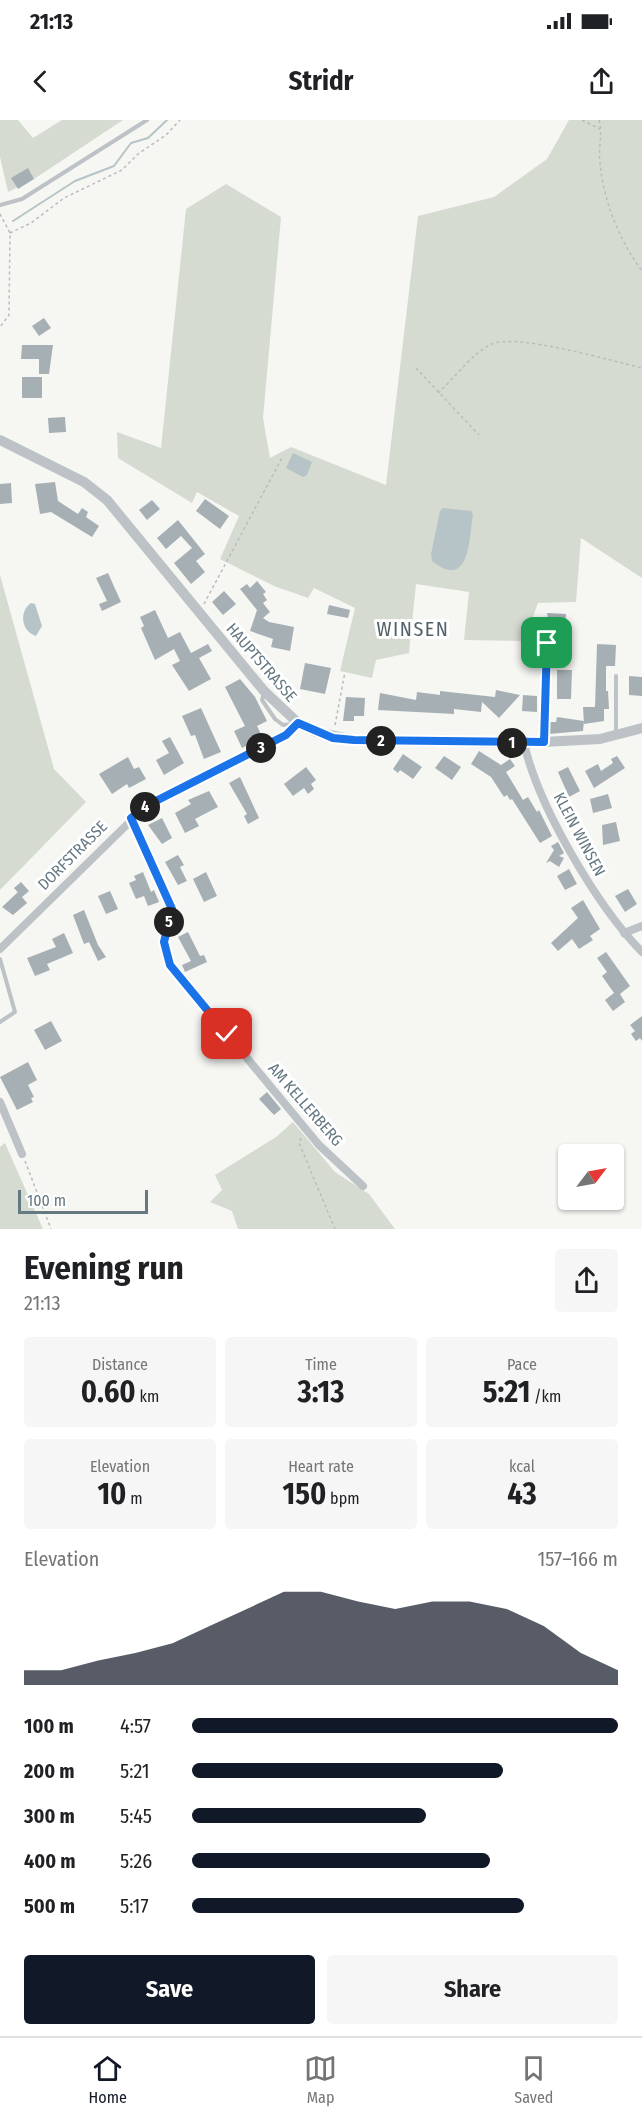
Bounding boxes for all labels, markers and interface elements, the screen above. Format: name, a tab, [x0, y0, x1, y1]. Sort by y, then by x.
text: 21:13	[30, 8, 73, 35]
icon: back	[24, 65, 57, 98]
text: Stridr	[289, 65, 354, 97]
icon: share	[585, 65, 618, 98]
district label: WINSEN	[377, 617, 449, 641]
pin	[521, 617, 572, 668]
street label: HAUPTSTRASSE	[222, 619, 301, 705]
icon: arrive	[530, 626, 563, 659]
pin: 2	[366, 726, 396, 756]
pin: 1	[497, 728, 527, 758]
text: 2	[377, 731, 385, 750]
pin: 3	[246, 733, 276, 763]
text: 1	[509, 733, 515, 752]
text: 3	[257, 738, 265, 757]
street label: KLEIN WINSEN	[550, 789, 609, 879]
pin: 4	[130, 792, 160, 822]
text: 4	[141, 797, 149, 816]
street label: DORFSTRASSE	[34, 817, 111, 894]
pin: 5	[154, 907, 184, 937]
text: 5	[165, 912, 173, 931]
pin	[201, 1008, 252, 1059]
icon: check	[210, 1017, 243, 1050]
street label: AM KELLERBERG	[264, 1059, 347, 1150]
north arrow	[558, 1144, 624, 1210]
map controls	[558, 1144, 624, 1210]
scale bar	[18, 1187, 148, 1214]
text: 100 m	[27, 1191, 66, 1210]
text: Evening run	[24, 1248, 184, 1288]
button: share	[555, 1249, 618, 1312]
text: 21:13	[24, 1291, 60, 1315]
text: Distance	[92, 1355, 148, 1374]
text: Time	[305, 1355, 337, 1374]
text: Pace	[507, 1355, 537, 1374]
text: 0.60	[81, 1374, 136, 1410]
text: 3:13	[298, 1374, 344, 1410]
text: 5:21	[483, 1374, 530, 1410]
text: km	[136, 1387, 159, 1406]
text: /km	[530, 1387, 561, 1406]
text: Elevation	[90, 1457, 150, 1476]
text: Heart rate	[288, 1457, 354, 1476]
text: kcal	[509, 1457, 535, 1476]
text: 10	[97, 1476, 127, 1512]
text: 150	[283, 1476, 326, 1512]
text: 43	[507, 1476, 537, 1512]
text: m	[127, 1489, 143, 1508]
text: bpm	[326, 1489, 359, 1508]
text: Elevation	[24, 1547, 99, 1571]
text: 157–166 m	[538, 1547, 618, 1571]
text: 100 m	[24, 1714, 74, 1738]
text: 4:57	[120, 1714, 151, 1738]
text: 200 m	[24, 1759, 75, 1783]
text: 5:21	[120, 1759, 150, 1783]
text: 300 m	[24, 1804, 75, 1828]
text: 5:45	[120, 1804, 152, 1828]
text: 400 m	[24, 1849, 76, 1873]
text: 5:26	[120, 1849, 152, 1873]
text: 500 m	[24, 1894, 75, 1918]
text: 5:17	[120, 1894, 149, 1918]
button: Save	[24, 1955, 315, 2024]
button: Share	[327, 1955, 618, 2024]
tab: Home	[89, 2052, 127, 2107]
tab: Map	[304, 2052, 337, 2107]
tab: Saved	[514, 2052, 553, 2107]

